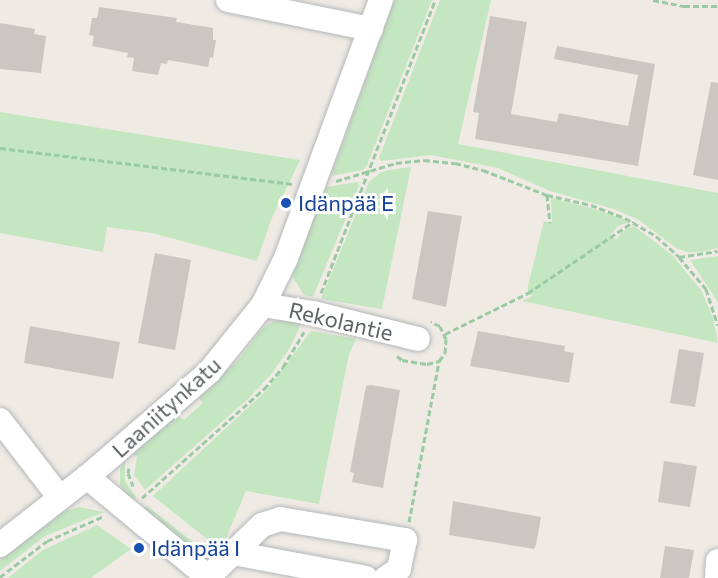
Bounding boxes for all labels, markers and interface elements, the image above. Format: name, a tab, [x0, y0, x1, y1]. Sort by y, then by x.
place label: Idänpää E	[298, 190, 394, 216]
marker: Idänpää E	[279, 196, 293, 210]
street label: Rekolantie	[286, 296, 396, 346]
street label: Laaniitynkatu	[106, 351, 226, 463]
place label: Idänpää I	[151, 535, 240, 561]
marker: Idänpää I	[132, 541, 146, 555]

